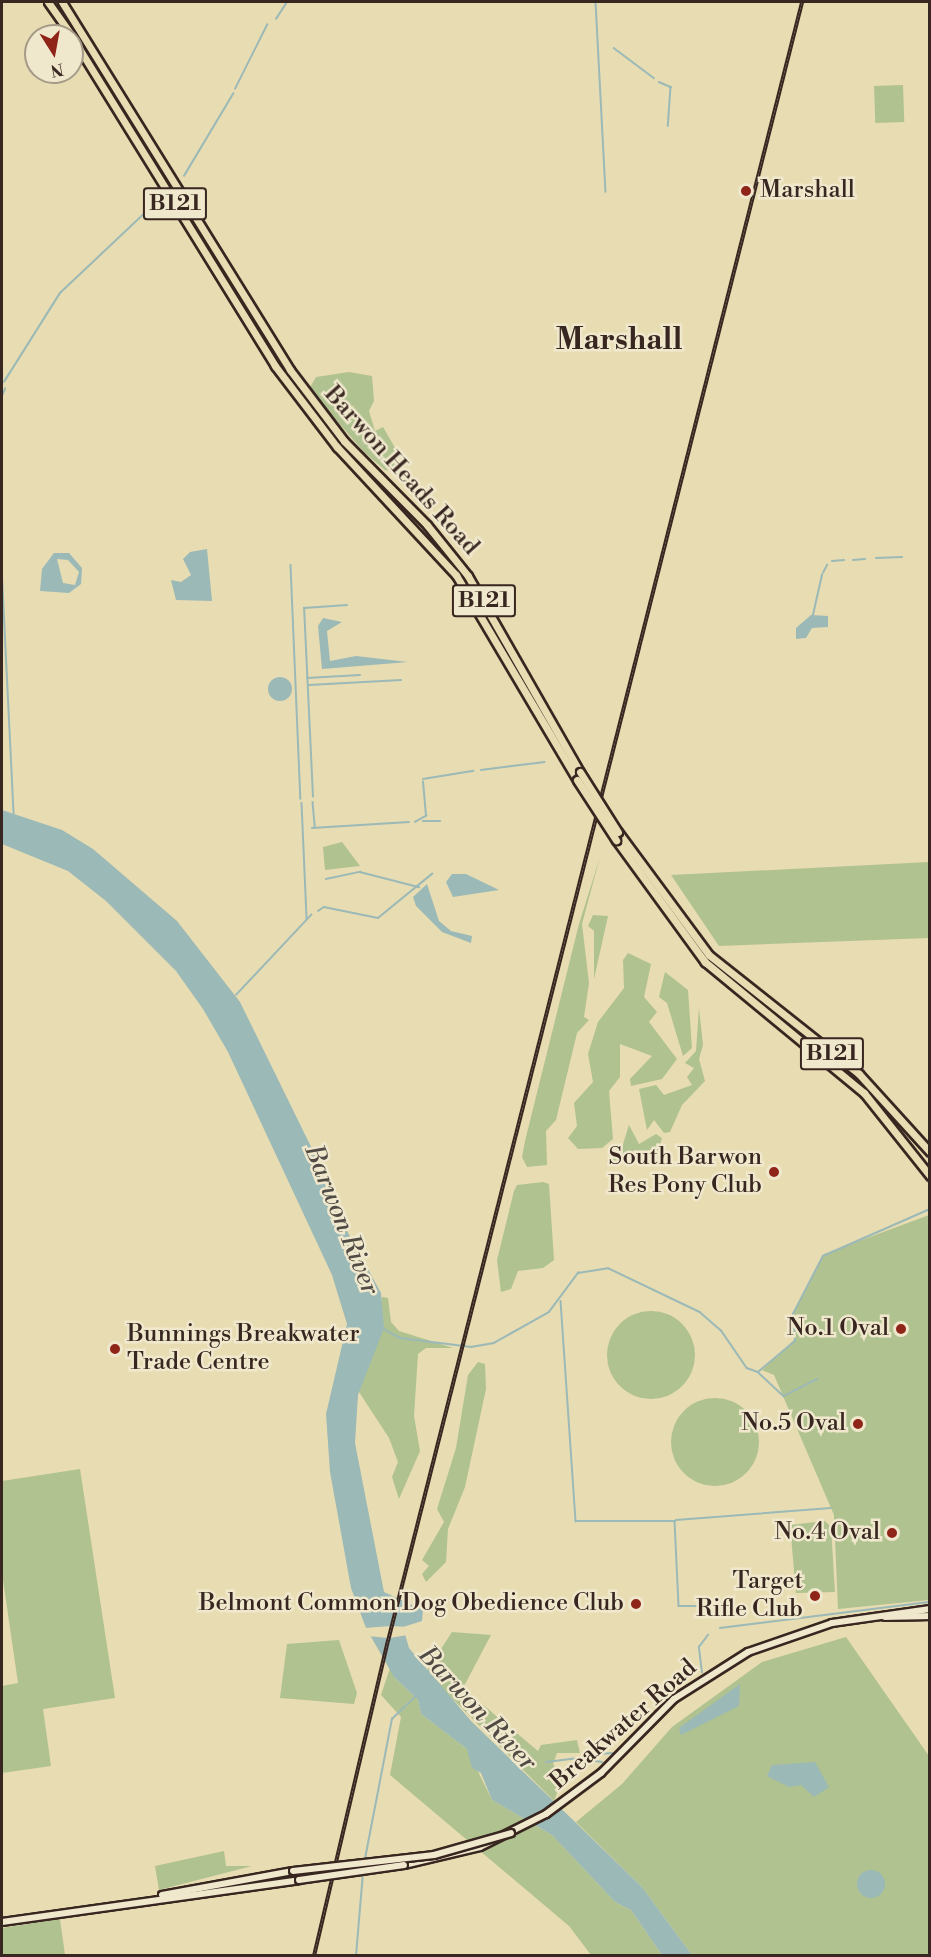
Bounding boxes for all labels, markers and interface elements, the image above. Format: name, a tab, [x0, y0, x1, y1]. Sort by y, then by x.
north arrow	[24, 24, 84, 84]
text: N	[49, 59, 65, 81]
place label: Marshall	[760, 177, 855, 205]
marker: Marshall	[737, 182, 755, 200]
road number: B121	[142, 185, 208, 223]
district label: Marshall	[556, 322, 682, 358]
street label: Barwon Heads Road	[318, 381, 484, 561]
road number: B121	[451, 582, 517, 620]
road number: B121	[799, 1035, 865, 1073]
water label: Barwon River	[297, 1140, 385, 1300]
place label: South Barwon Res Pony Club	[608, 1144, 762, 1200]
marker: South Barwon Res Pony Club	[767, 1165, 781, 1179]
place label: No.1 Oval	[787, 1315, 889, 1343]
place label: Bunnings Breakwater Trade Centre	[127, 1321, 360, 1377]
marker: No.1 Oval	[894, 1322, 908, 1336]
marker: Bunnings Breakwater Trade Centre	[108, 1342, 122, 1356]
place label: No.5 Oval	[741, 1410, 846, 1438]
marker: No.5 Oval	[851, 1417, 865, 1431]
place label: No.4 Oval	[774, 1519, 880, 1547]
marker: No.4 Oval	[885, 1526, 899, 1540]
place label: Target Rifle Club	[696, 1568, 803, 1624]
marker: Target Rifle Club	[808, 1589, 822, 1603]
place label: Belmont Common Dog Obedience Club	[199, 1590, 624, 1618]
marker: Belmont Common Dog Obedience Club	[629, 1597, 643, 1611]
water label: Barwon River	[411, 1640, 543, 1778]
street label: Breakwater Road	[545, 1654, 703, 1796]

